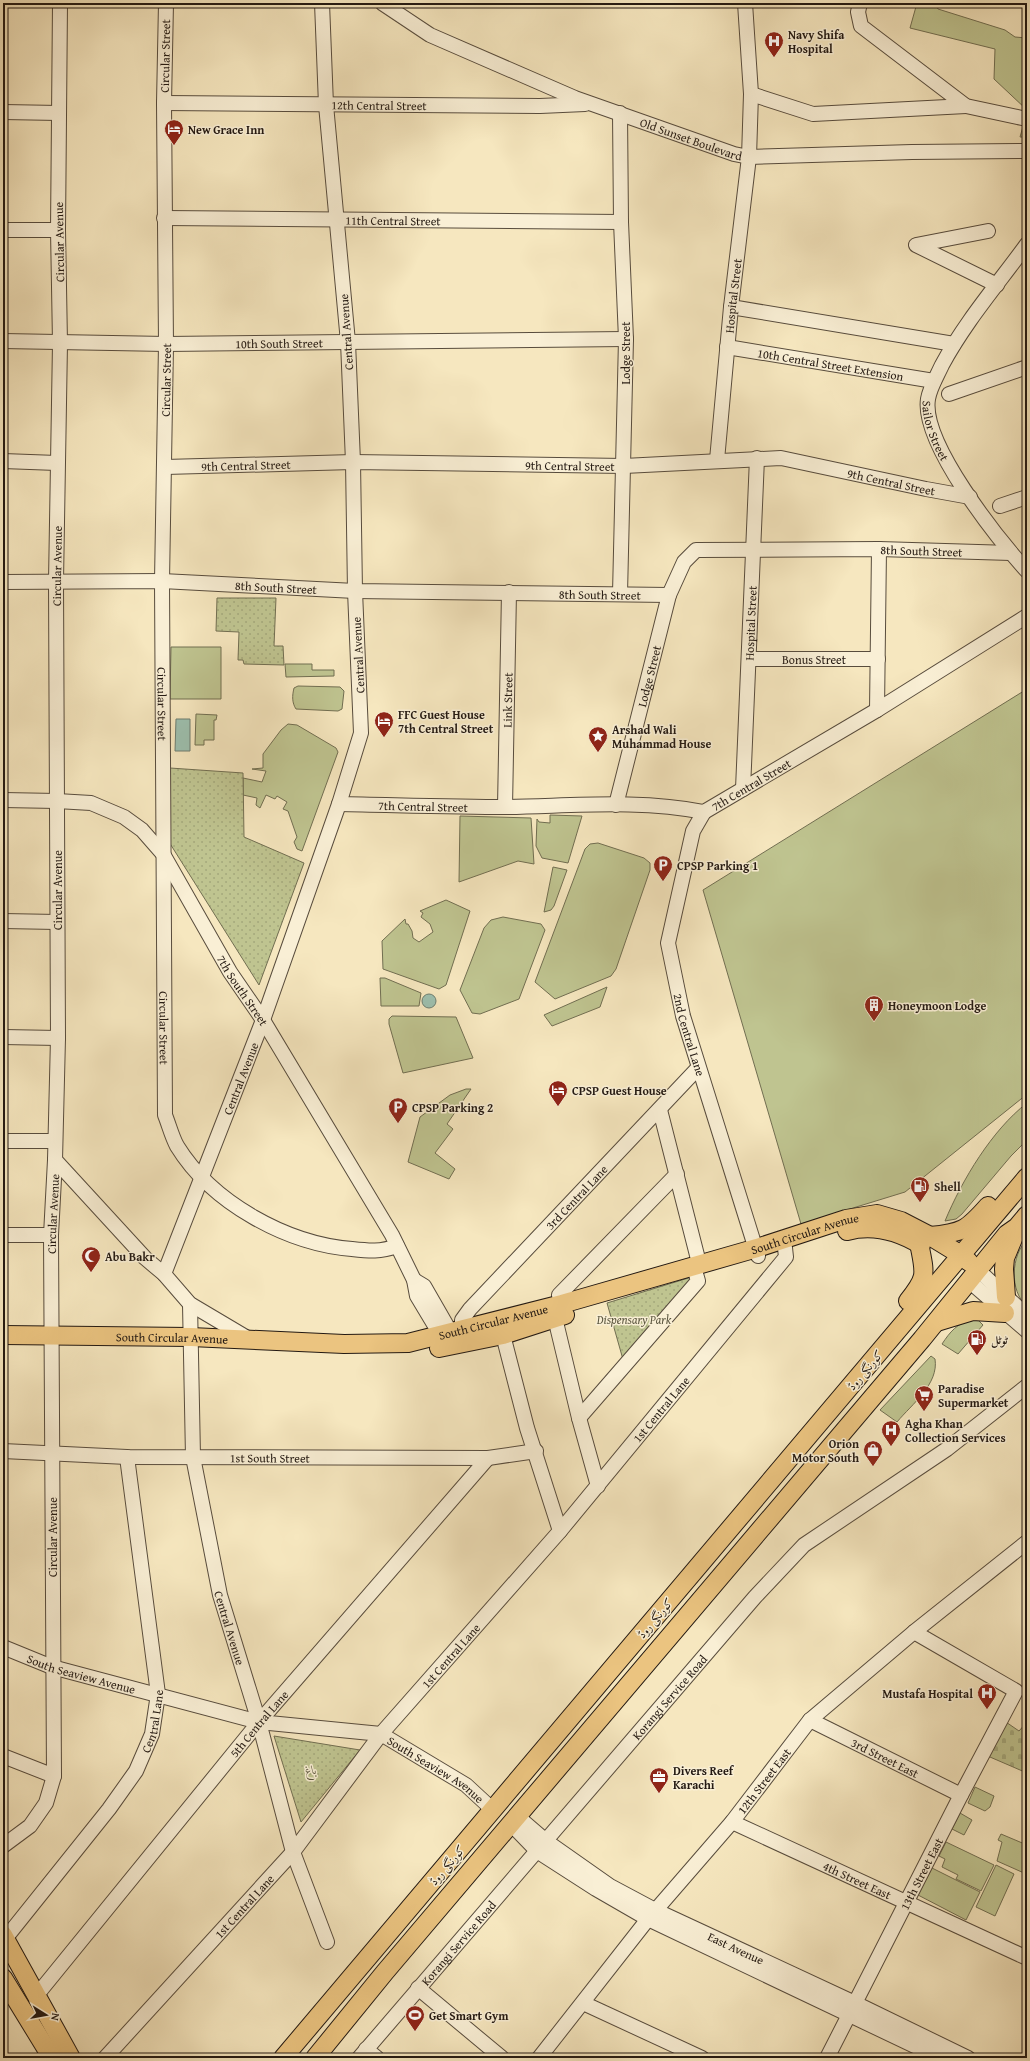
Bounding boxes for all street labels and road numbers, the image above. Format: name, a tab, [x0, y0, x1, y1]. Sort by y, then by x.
street label: Circular Street	[156, 18, 174, 93]
street label: 12th Central Street	[331, 96, 427, 114]
street label: Old Sunset Boulevard	[638, 113, 744, 164]
street label: Circular Avenue	[50, 202, 68, 282]
street label: 11th Central Street	[345, 211, 441, 229]
street label: Hospital Street	[720, 257, 745, 334]
street label: Central Avenue	[335, 293, 357, 371]
street label: Lodge Street	[617, 321, 634, 384]
street label: 10th South Street	[235, 334, 324, 352]
street label: Circular Street	[157, 342, 175, 417]
street label: 10th Central Street Extension	[756, 344, 905, 384]
street label: Sailor Street	[919, 400, 954, 464]
street label: 9th Central Street	[201, 455, 292, 475]
street label: 9th Central Street	[525, 456, 616, 474]
street label: 9th Central Street	[846, 464, 937, 499]
street label: Circular Avenue	[47, 525, 65, 606]
street label: 8th South Street	[880, 541, 963, 560]
street label: 8th South Street	[234, 576, 318, 598]
street label: 8th South Street	[559, 585, 642, 603]
street label: Hospital Street	[740, 585, 760, 661]
street label: Central Avenue	[347, 616, 368, 694]
street label: Lodge Street	[633, 643, 665, 709]
street label: Bonus Street	[782, 651, 847, 668]
street label: Circular Street	[154, 667, 171, 742]
street label: Link Street	[498, 672, 516, 728]
street label: 7th Central Street	[708, 754, 794, 814]
street label: 7th Central Street	[378, 796, 469, 815]
street label: Circular Avenue	[49, 850, 66, 930]
street label: 7th South Street	[213, 952, 273, 1029]
street label: Circular Street	[156, 991, 173, 1066]
street label: 2nd Central Lane	[670, 992, 710, 1078]
street label: Central Avenue	[218, 1039, 262, 1117]
street label: 3rd Central Lane	[541, 1160, 611, 1233]
street label: Circular Avenue	[42, 1173, 63, 1254]
street label: South Circular Avenue	[749, 1209, 860, 1258]
street label: South Circular Avenue	[437, 1299, 550, 1343]
street label: South Circular Avenue	[116, 1328, 229, 1347]
street label: کورنگی روڈ	[843, 1346, 888, 1395]
street label: 1st Central Lane	[628, 1372, 693, 1446]
street label: 1st South Street	[230, 1449, 311, 1466]
street label: Circular Avenue	[44, 1497, 61, 1577]
street label: Central Avenue	[211, 1589, 250, 1667]
street label: کورنگی روڈ	[633, 1594, 678, 1643]
street label: 1st Central Lane	[417, 1619, 484, 1691]
street label: South Seaview Avenue	[25, 1649, 138, 1697]
street label: Korangi Service Road	[628, 1650, 711, 1743]
street label: 5th Central Lane	[225, 1686, 292, 1761]
street label: Central Lane	[137, 1689, 167, 1755]
street label: South Seaview Avenue	[384, 1731, 488, 1807]
street label: 3rd Street East	[849, 1733, 923, 1782]
street label: 12th Street East	[733, 1744, 795, 1817]
street label: 13th Street East	[895, 1834, 947, 1913]
street label: کورنگی روڈ	[425, 1841, 470, 1890]
street label: 4th Street East	[820, 1857, 895, 1903]
street label: 1st Central Lane	[210, 1870, 278, 1942]
street label: Korangi Service Road	[417, 1896, 500, 1989]
street label: East Avenue	[705, 1927, 767, 1968]

